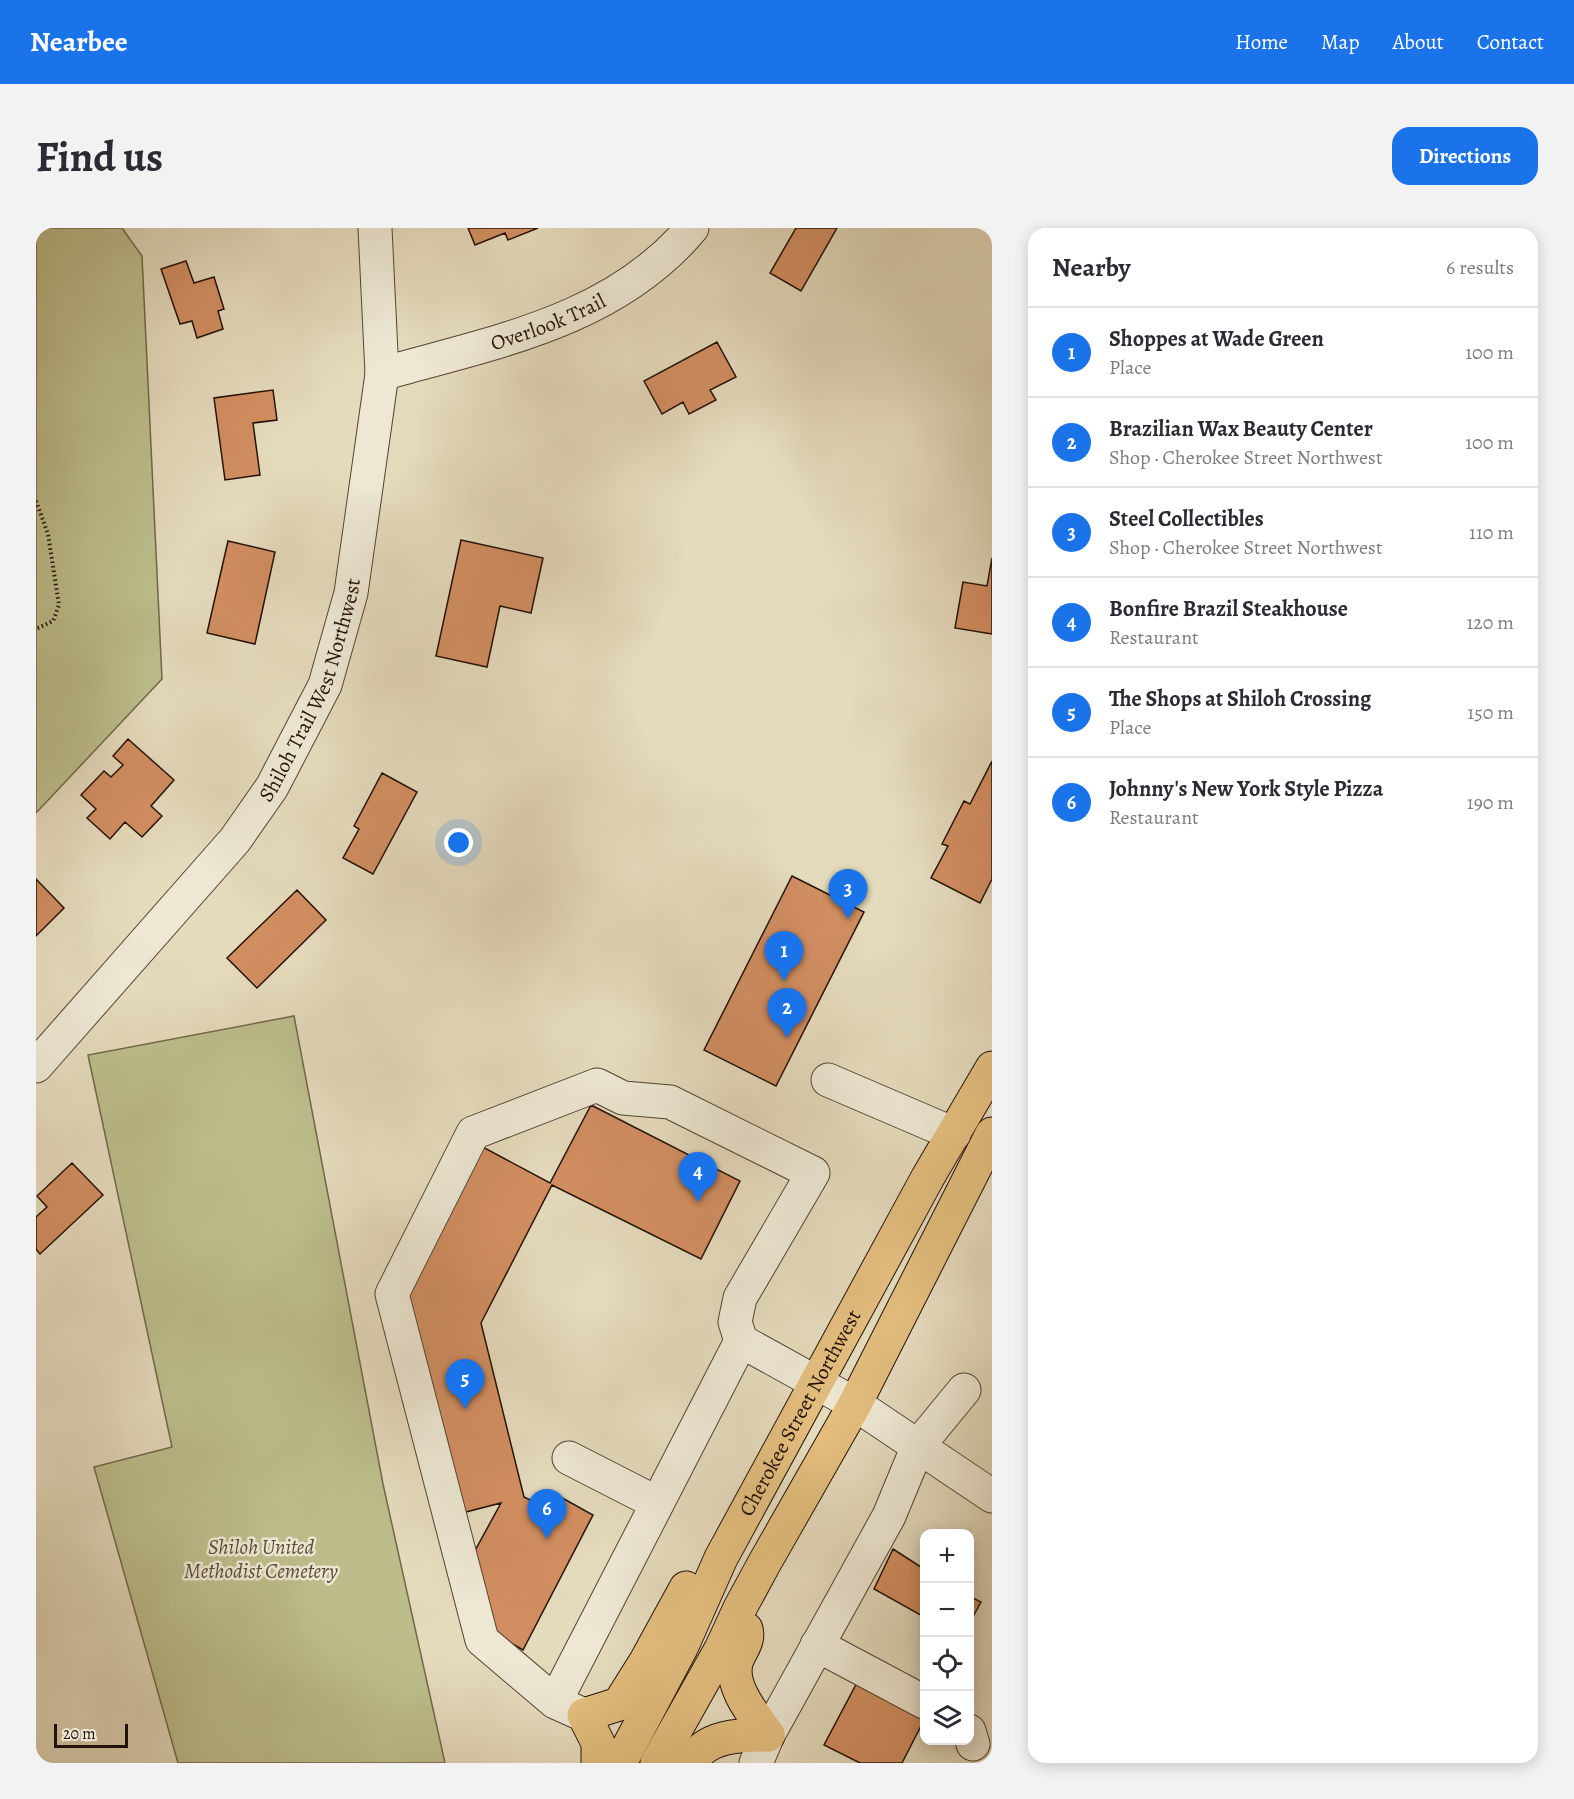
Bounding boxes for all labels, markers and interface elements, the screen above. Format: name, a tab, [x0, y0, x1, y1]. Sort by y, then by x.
text: Nearbee	[30, 23, 128, 61]
text: Home	[1235, 28, 1288, 56]
text: Map	[1321, 28, 1359, 56]
text: About	[1392, 28, 1444, 56]
text: Contact	[1477, 28, 1544, 56]
button: Directions	[1392, 127, 1538, 185]
text: Find us	[36, 128, 163, 185]
text: Nearby	[1052, 250, 1131, 285]
text: 6 results	[1446, 254, 1514, 281]
street label: Overlook Trail	[487, 287, 611, 357]
text: Shoppes at Wade Green	[1109, 324, 1324, 354]
text: 1	[1068, 339, 1075, 366]
text: 100 m	[1465, 339, 1514, 366]
text: Place	[1109, 354, 1151, 381]
text: Brazilian Wax Beauty Center	[1109, 414, 1373, 444]
text: 2	[1067, 429, 1076, 456]
text: 100 m	[1465, 429, 1514, 456]
text: Shop · Cherokee Street Northwest	[1109, 444, 1383, 471]
text: Steel Collectibles	[1109, 504, 1264, 534]
text: 3	[1067, 519, 1076, 546]
text: 110 m	[1469, 519, 1514, 546]
text: Shop · Cherokee Street Northwest	[1109, 534, 1383, 561]
street label: Shiloh Trail West Northwest	[252, 576, 367, 807]
text: Bonfire Brazil Steakhouse	[1109, 594, 1348, 624]
text: 4	[1067, 609, 1076, 636]
text: 120 m	[1466, 609, 1514, 636]
text: Restaurant	[1109, 624, 1199, 651]
text: The Shops at Shiloh Crossing	[1109, 684, 1371, 714]
text: 5	[1067, 699, 1076, 726]
text: 150 m	[1467, 699, 1514, 726]
text: Place	[1109, 714, 1151, 741]
text: Johnny's New York Style Pizza	[1109, 774, 1383, 804]
text: 6	[1067, 789, 1076, 816]
text: 190 m	[1467, 789, 1514, 816]
text: Restaurant	[1109, 804, 1199, 831]
your location	[444, 828, 473, 857]
pin: 3	[828, 870, 868, 919]
pin: 1	[764, 932, 804, 981]
pin: 2	[768, 988, 807, 1038]
pin: 4	[678, 1152, 718, 1202]
street label: Cherokee Street Northwest	[732, 1304, 867, 1521]
pin: 5	[446, 1360, 484, 1409]
pin: 6	[528, 1490, 566, 1539]
map controls	[920, 1529, 974, 1745]
button: +	[920, 1529, 974, 1583]
park label: Shiloh United Methodist Cemetery	[184, 1533, 338, 1585]
button: −	[920, 1583, 974, 1637]
button: locate	[920, 1637, 974, 1691]
button: layers	[920, 1691, 974, 1745]
scale bar	[54, 1721, 128, 1748]
text: 20 m	[63, 1723, 96, 1745]

